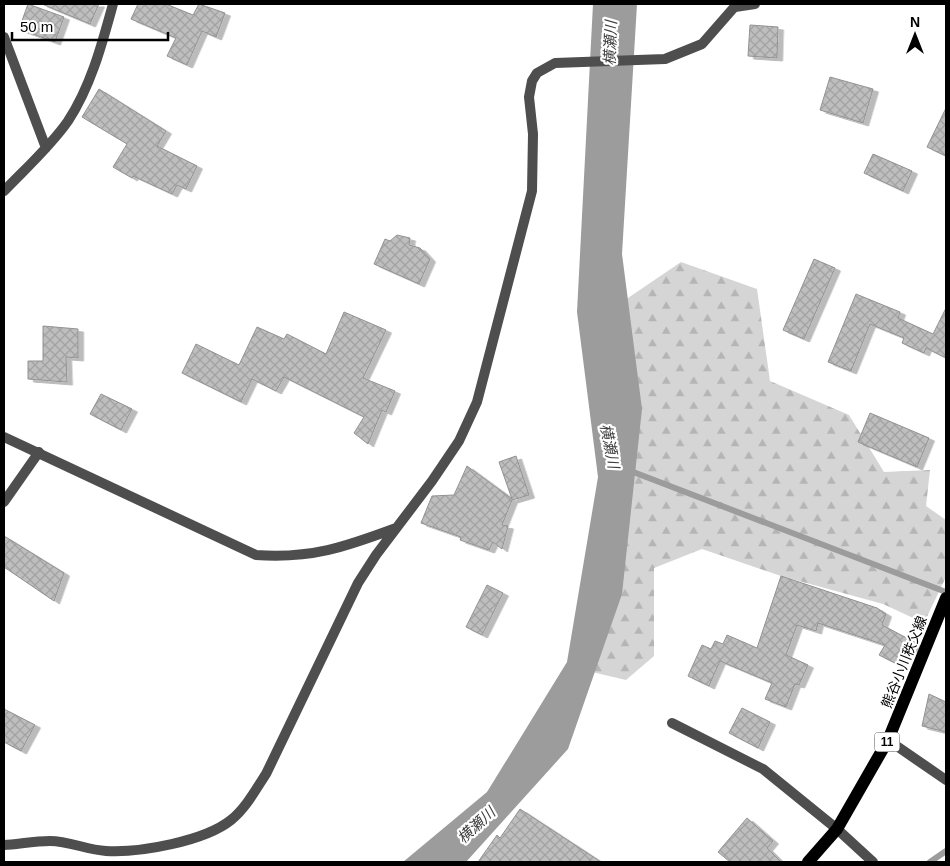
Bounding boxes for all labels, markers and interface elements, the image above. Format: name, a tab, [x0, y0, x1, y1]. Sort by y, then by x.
scale bar	[12, 10, 169, 42]
north arrow	[890, 10, 940, 60]
text: N	[910, 14, 920, 30]
text: 50 m	[20, 18, 53, 35]
water label: 横瀬川	[601, 18, 619, 66]
water label: 横瀬川	[597, 422, 623, 472]
street label: 熊谷小川秩父線	[878, 614, 930, 710]
road number: 11	[874, 732, 900, 752]
water label: 横瀬川	[454, 802, 500, 847]

